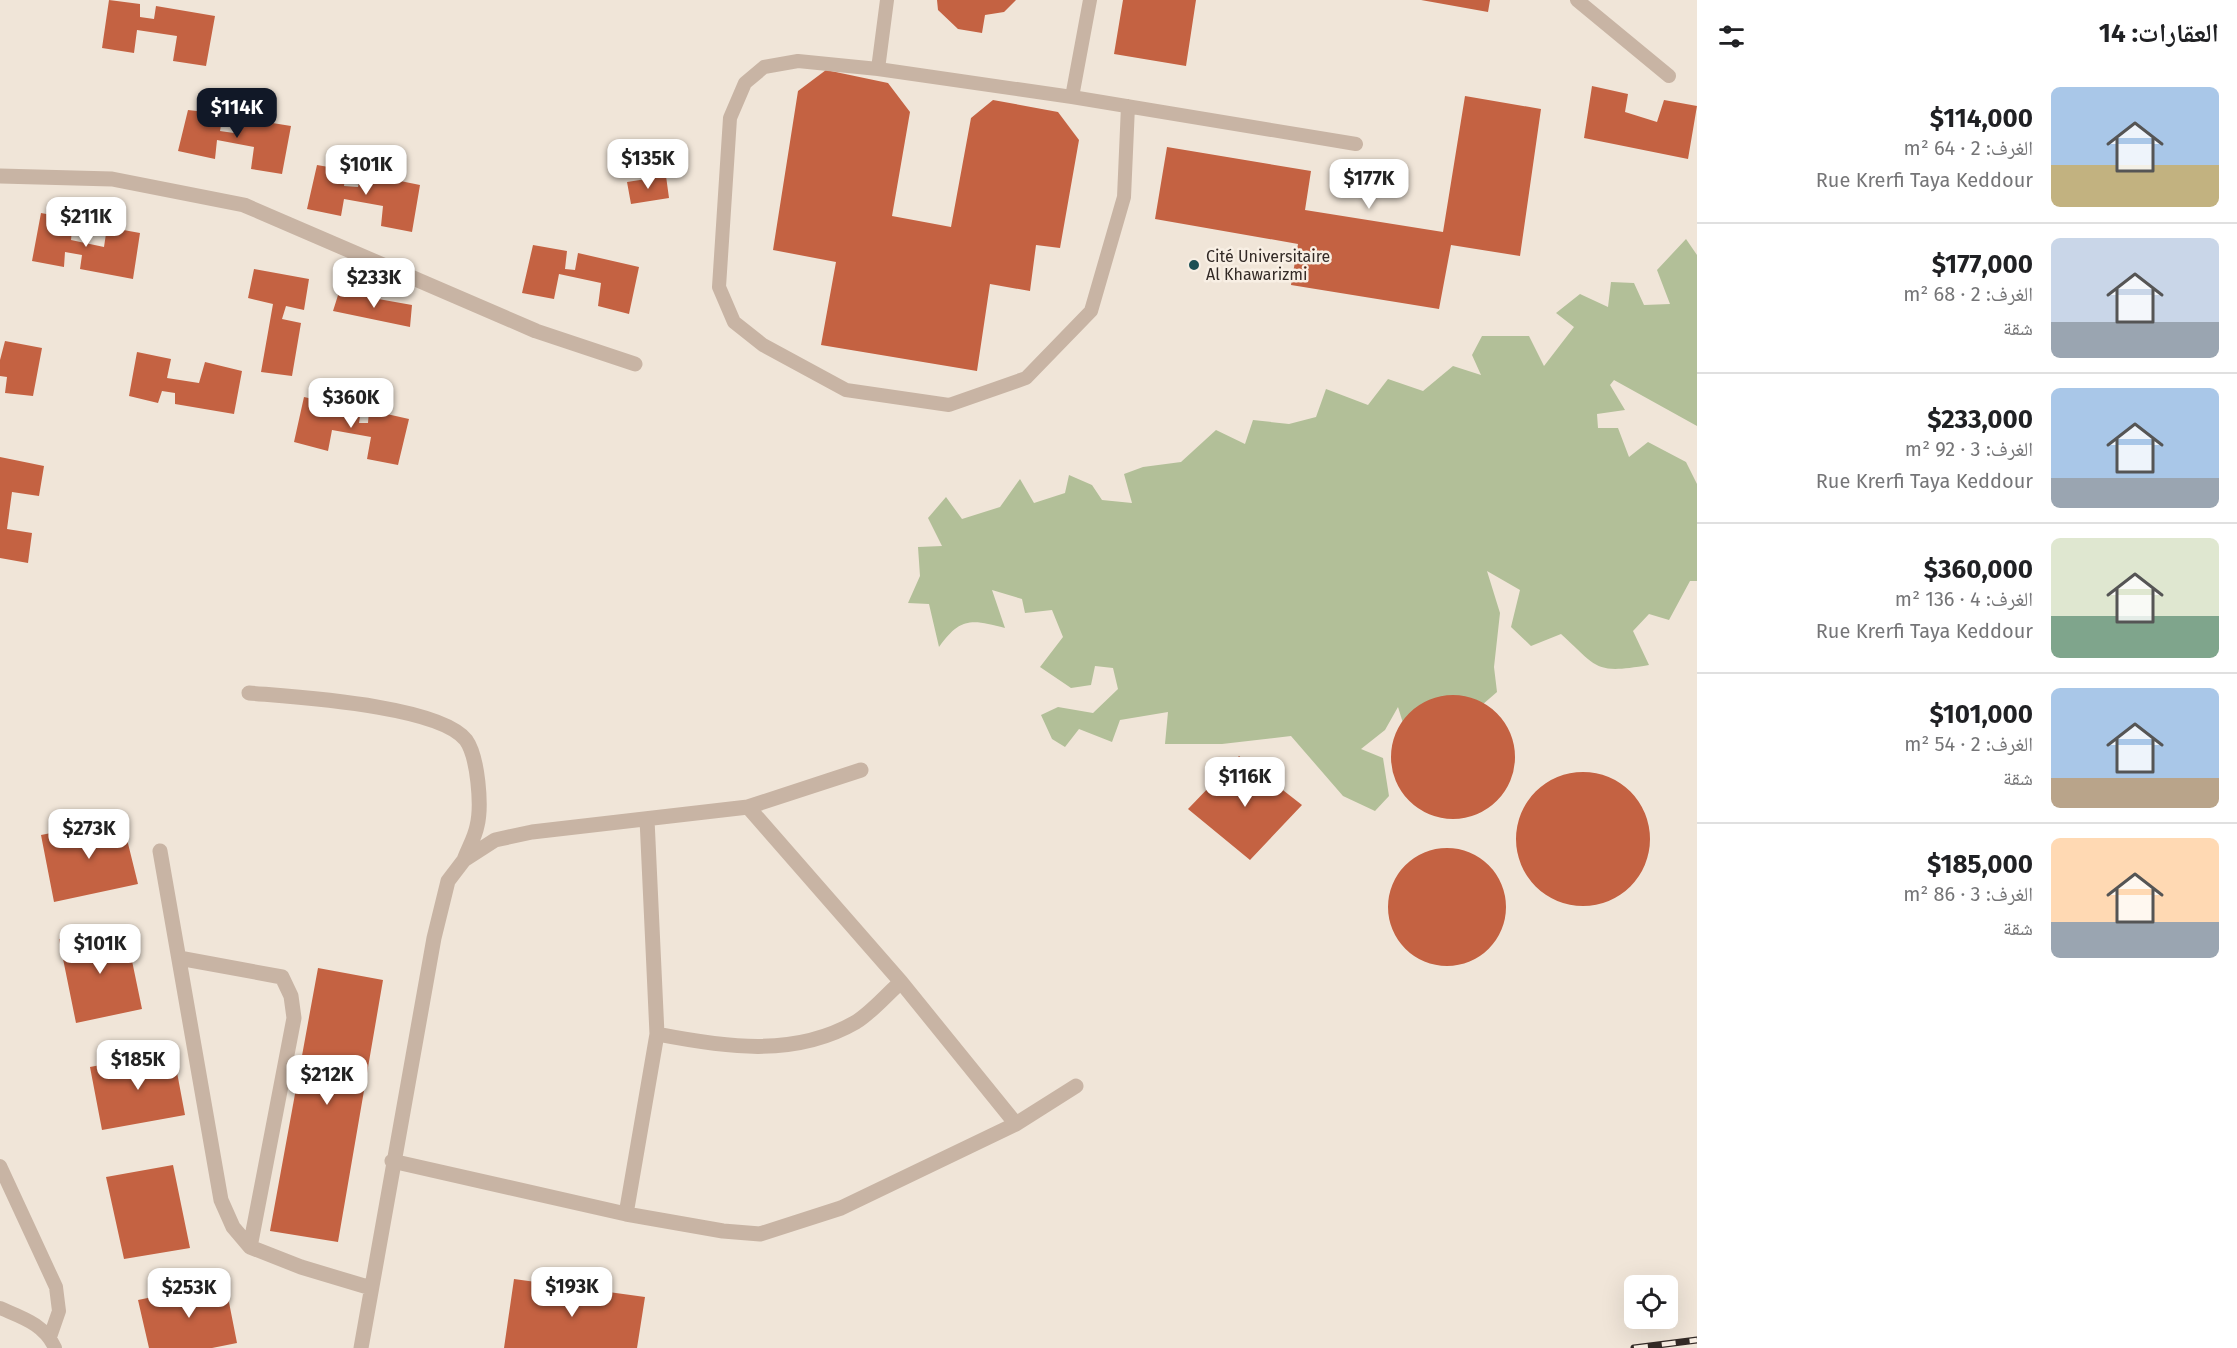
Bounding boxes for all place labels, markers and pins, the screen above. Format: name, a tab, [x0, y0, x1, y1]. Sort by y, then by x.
pin: $114K	[195, 88, 279, 139]
pin: $135K	[606, 139, 690, 190]
pin: $101K	[324, 145, 408, 196]
pin: $177K	[1327, 159, 1411, 210]
pin: $211K	[44, 197, 128, 248]
place label: Cité Universitaire Al Khawarizmi	[1206, 247, 1330, 284]
pin: $233K	[332, 258, 416, 309]
marker: Cité Universitaire Al Khawarizmi	[1187, 258, 1201, 272]
pin: $360K	[309, 378, 393, 429]
pin: $116K	[1203, 757, 1287, 808]
pin: $273K	[47, 809, 131, 860]
pin: $101K	[58, 924, 142, 975]
pin: $185K	[96, 1040, 180, 1091]
pin: $212K	[285, 1055, 369, 1106]
pin: $193K	[530, 1267, 614, 1318]
pin: $253K	[147, 1268, 231, 1319]

